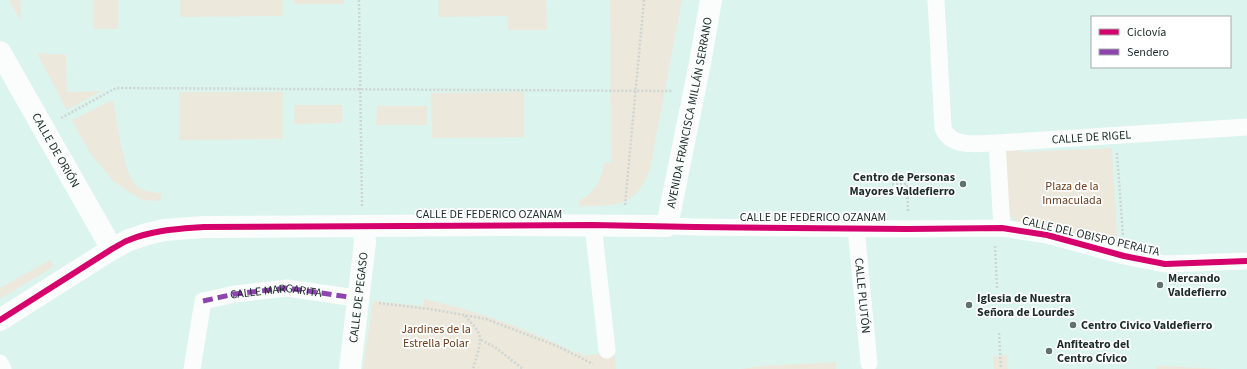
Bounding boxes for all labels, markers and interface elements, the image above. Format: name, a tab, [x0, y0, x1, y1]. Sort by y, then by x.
street label: AVENIDA FRANCISCA MILLÁN SERRANO	[663, 16, 717, 210]
legend	[1091, 16, 1231, 68]
text: Ciclovía	[1127, 24, 1166, 41]
text: Sendero	[1127, 44, 1169, 61]
street label: CALLE DE ORIÓN	[27, 110, 83, 191]
street label: CALLE DE RIGEL	[1051, 126, 1132, 148]
place label: Centro de Personas Mayores Valdefierro	[849, 169, 955, 200]
park label: Plaza de la Inmaculada	[1042, 178, 1102, 209]
marker: Centro de Personas Mayores Valdefierro	[958, 179, 968, 189]
street label: CALLE DE FEDERICO OZANAM	[416, 206, 562, 223]
street label: CALLE DE FEDERICO OZANAM	[740, 209, 886, 226]
street label: CALLE DEL OBISPO PERALTA	[1020, 212, 1162, 261]
street label: CALLE DE PEGASO	[345, 251, 373, 344]
street label: CALLE PLUTÓN	[850, 257, 874, 334]
place label: Mercando Valdefierro	[1167, 270, 1227, 301]
street label: CALLE MARGARITA	[229, 280, 323, 304]
marker: Mercando Valdefierro	[1155, 280, 1165, 290]
place label: Iglesia de Nuestra Señora de Lourdes	[977, 290, 1075, 321]
marker: Iglesia de Nuestra Señora de Lourdes	[964, 300, 974, 310]
place label: Centro Civico Valdefierro	[1081, 317, 1213, 334]
marker: Centro Civico Valdefierro	[1068, 320, 1078, 330]
park label: Jardines de la Estrella Polar	[401, 321, 471, 352]
place label: Anfiteatro del Centro Cívico	[1056, 336, 1130, 367]
marker: Anfiteatro del Centro Cívico	[1044, 346, 1054, 356]

